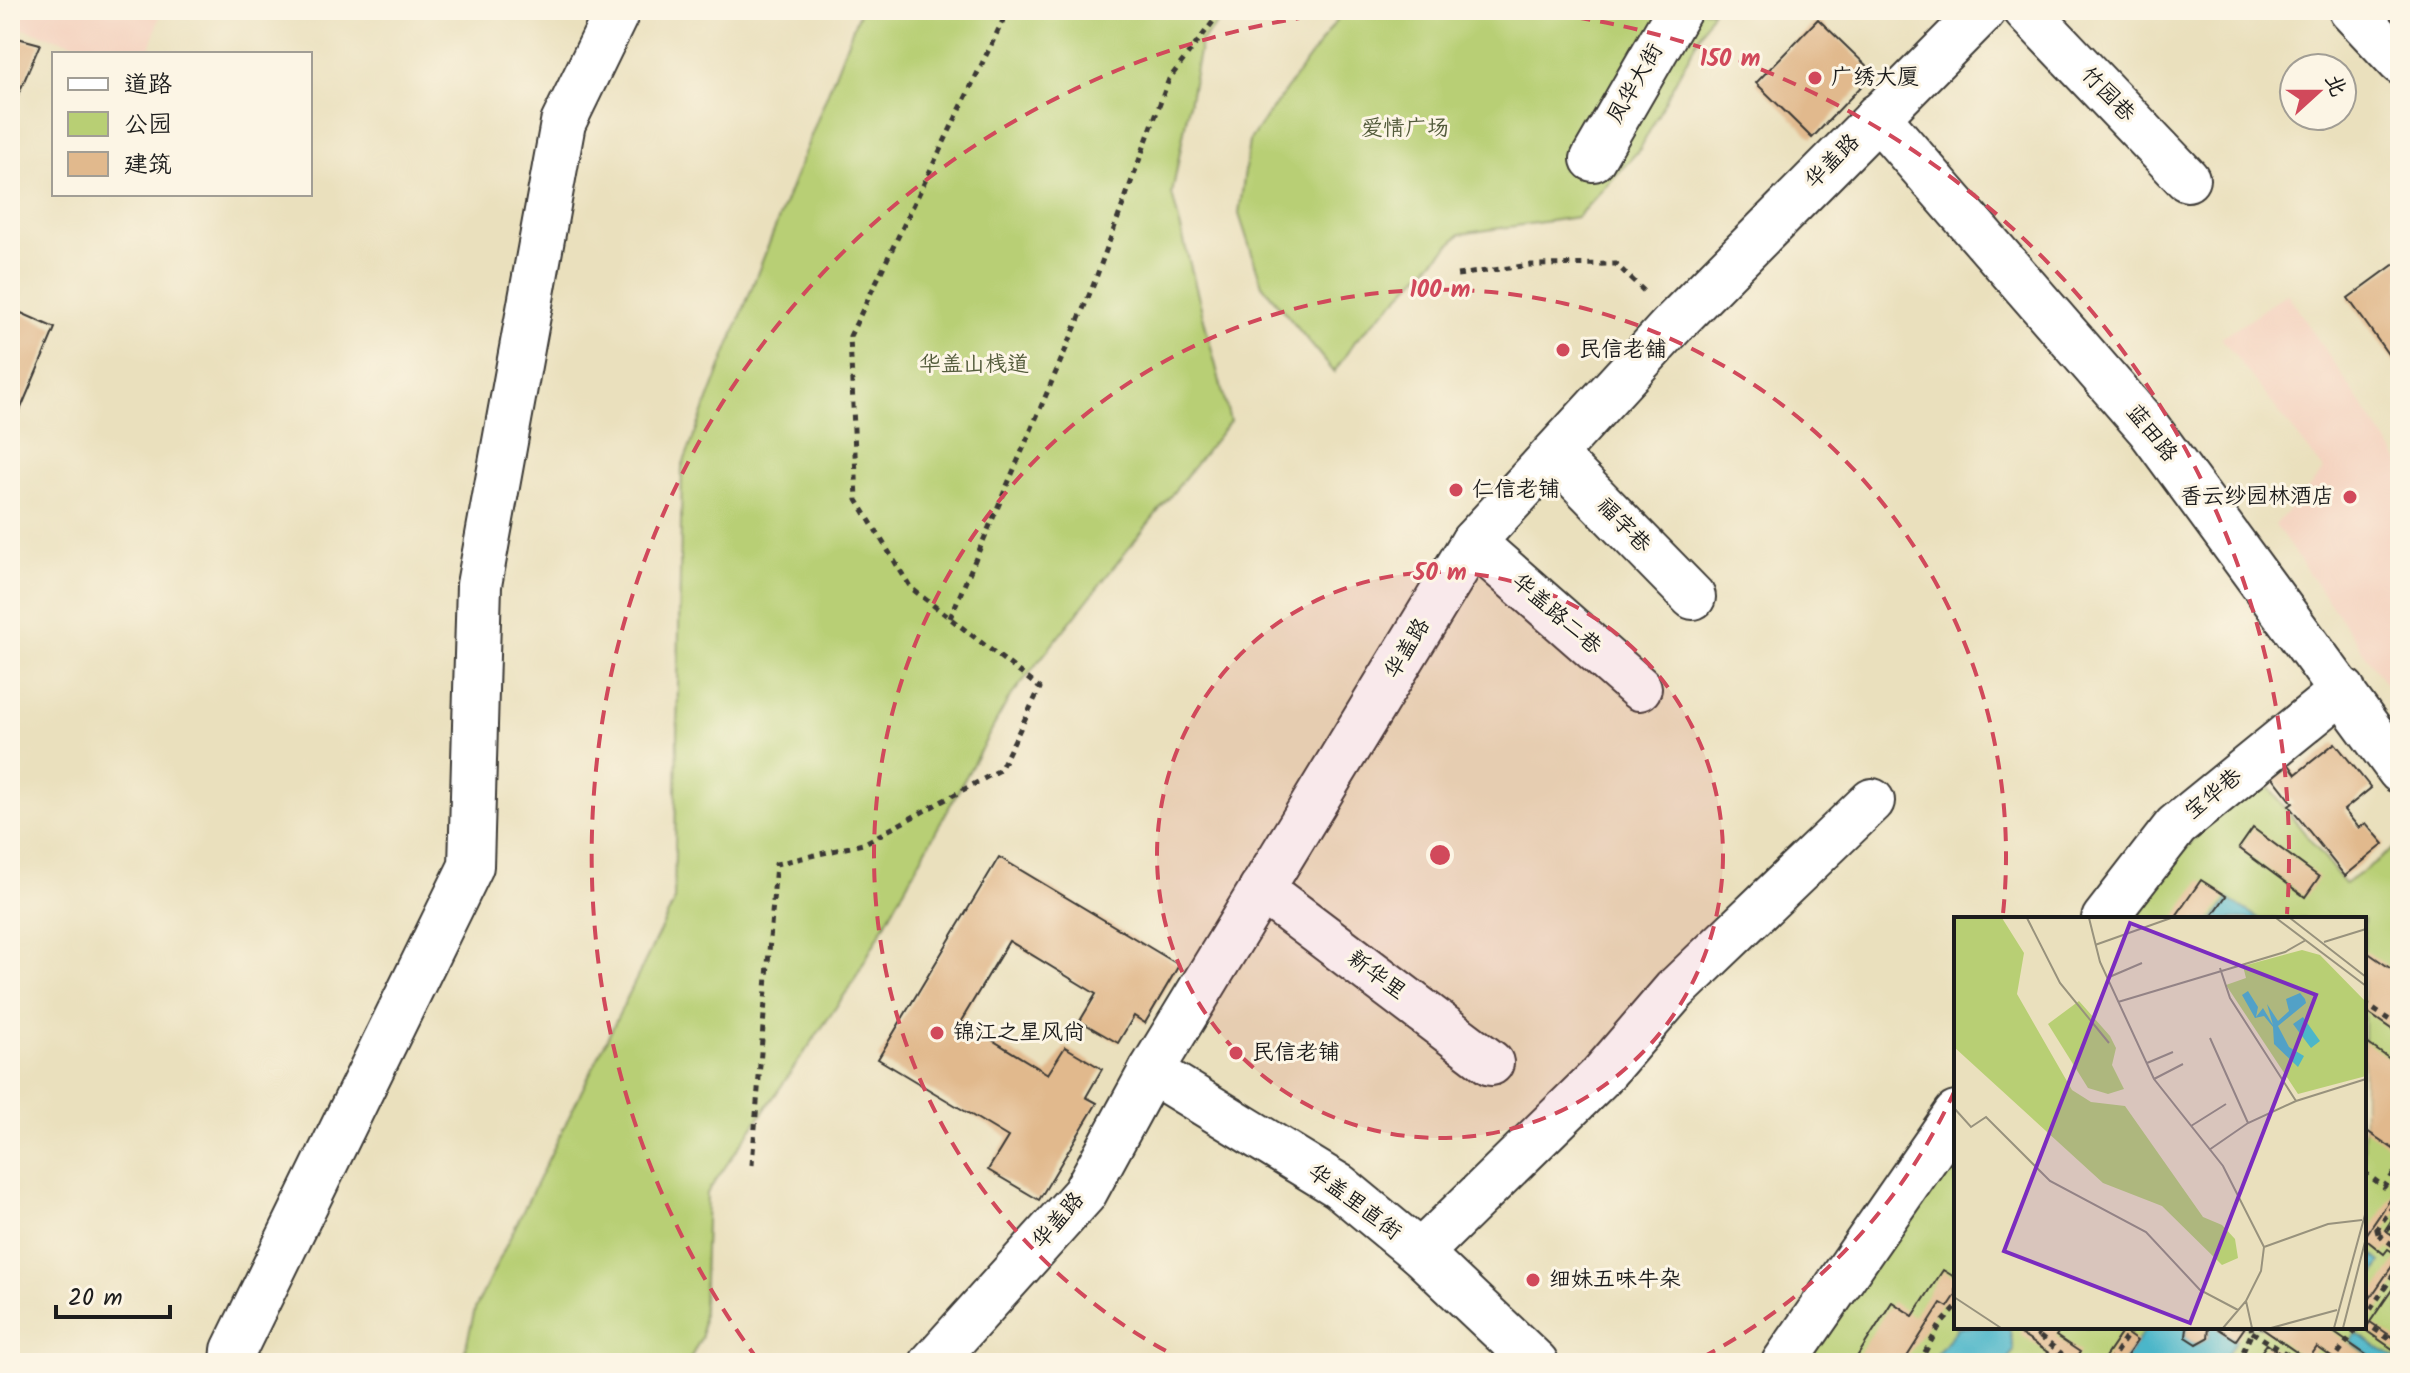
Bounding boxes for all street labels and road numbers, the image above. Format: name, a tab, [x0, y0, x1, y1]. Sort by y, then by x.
street label: 凤华大街	[1599, 37, 1673, 131]
street label: 竹园巷	[2071, 59, 2143, 131]
street label: 华盖路	[1797, 126, 1869, 198]
street label: 蓝田路	[2117, 397, 2185, 471]
street label: 福字巷	[1587, 490, 1659, 562]
street label: 华盖路二巷	[1503, 566, 1609, 664]
street label: 华盖路	[1376, 612, 1440, 686]
street label: 宝华巷	[2177, 761, 2251, 829]
street label: 新华里	[1339, 942, 1413, 1010]
street label: 华盖里直街	[1300, 1156, 1408, 1250]
street label: 华盖路	[1024, 1185, 1094, 1257]

